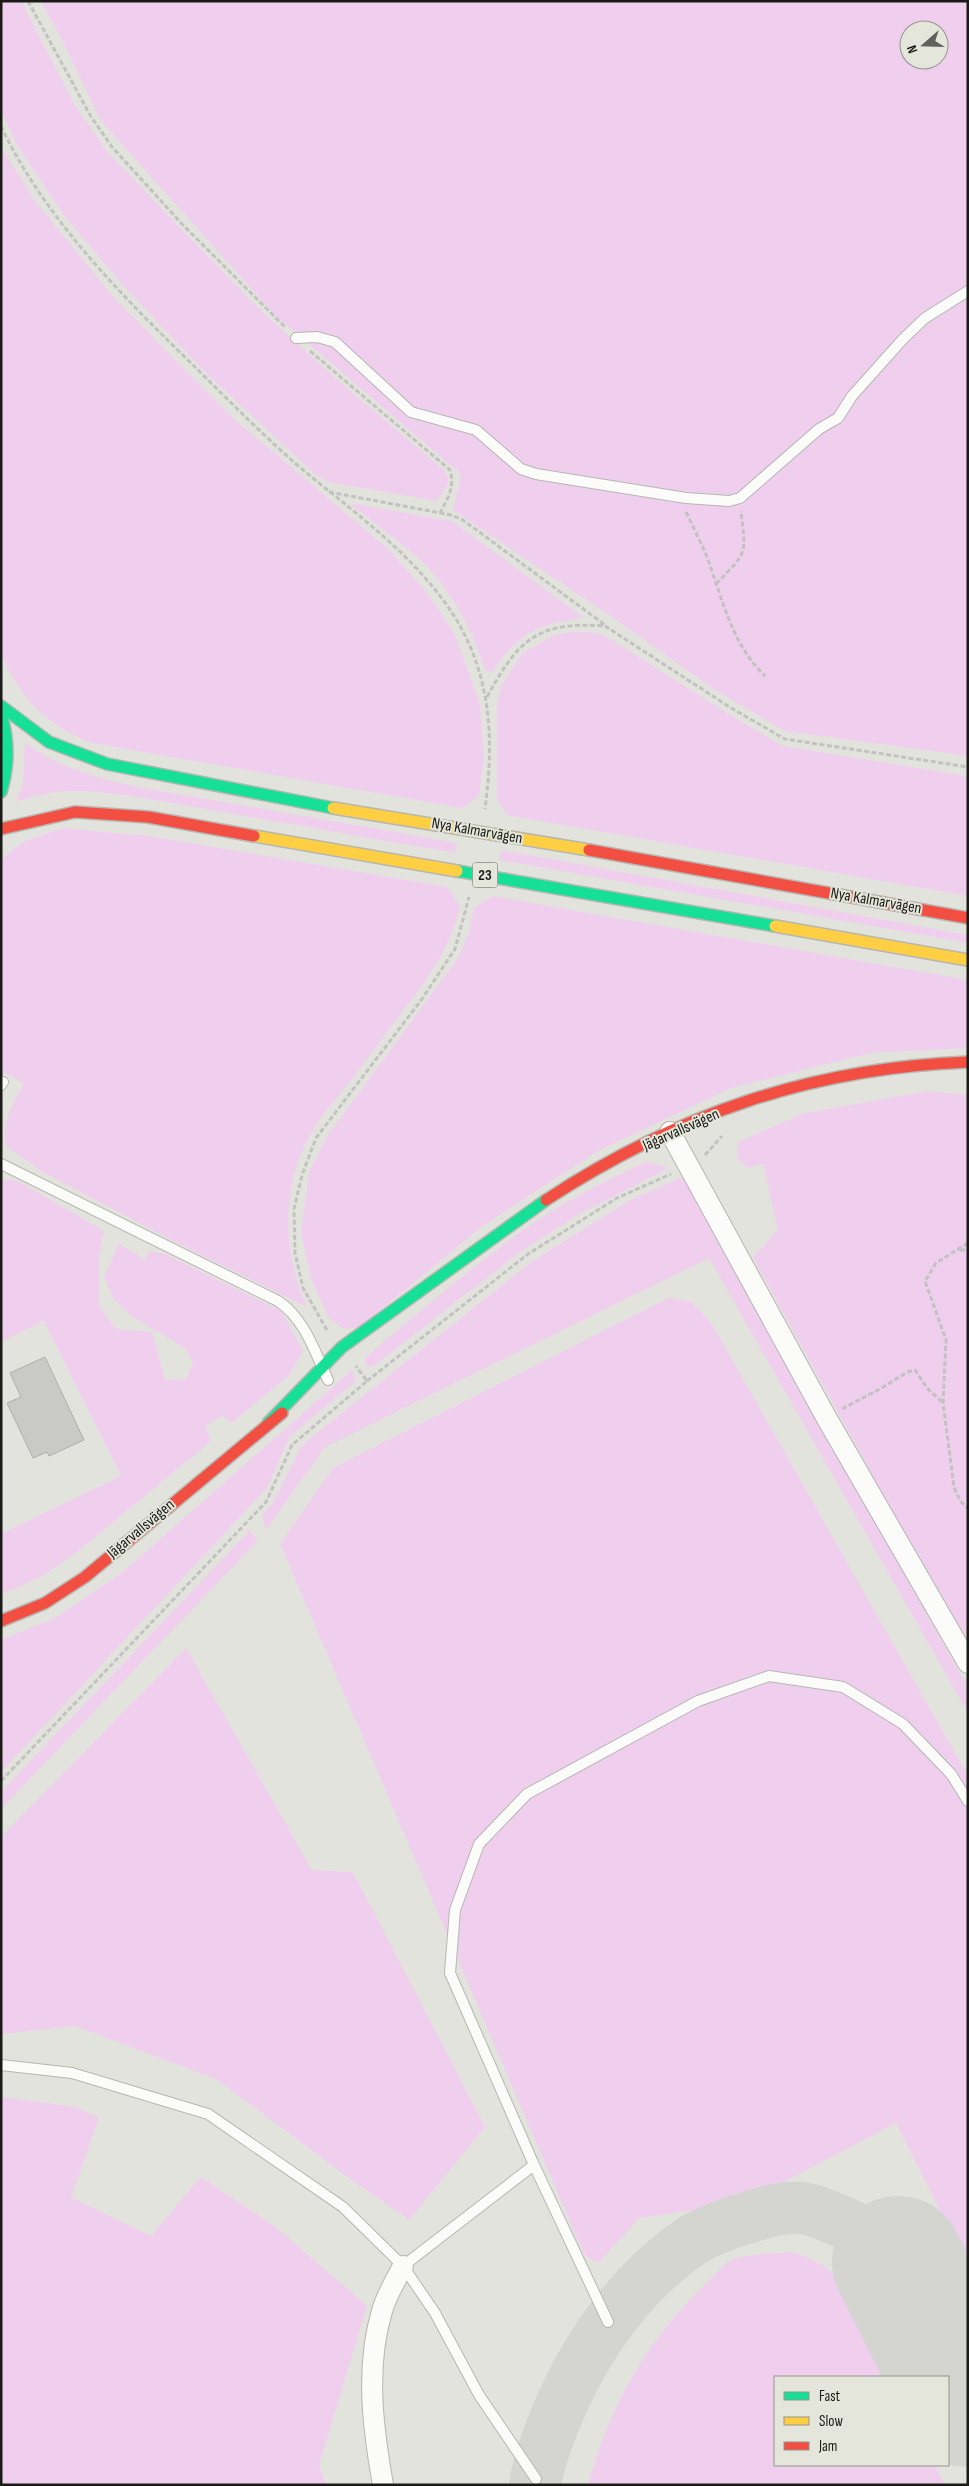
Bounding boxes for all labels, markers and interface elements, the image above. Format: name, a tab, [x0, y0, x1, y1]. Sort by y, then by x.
north arrow	[899, 20, 949, 70]
text: N	[903, 43, 922, 56]
street label: Nya Kalmarvägen	[430, 814, 524, 848]
road number: 23	[472, 862, 498, 888]
street label: Nya Kalmarvägen	[829, 884, 923, 918]
street label: Jägarvallsvägen	[639, 1105, 722, 1156]
street label: Jägarvallsvägen	[103, 1495, 179, 1563]
legend	[774, 2376, 949, 2466]
text: Fast	[819, 2387, 841, 2406]
text: Slow	[819, 2412, 843, 2431]
text: Jam	[818, 2437, 837, 2456]

